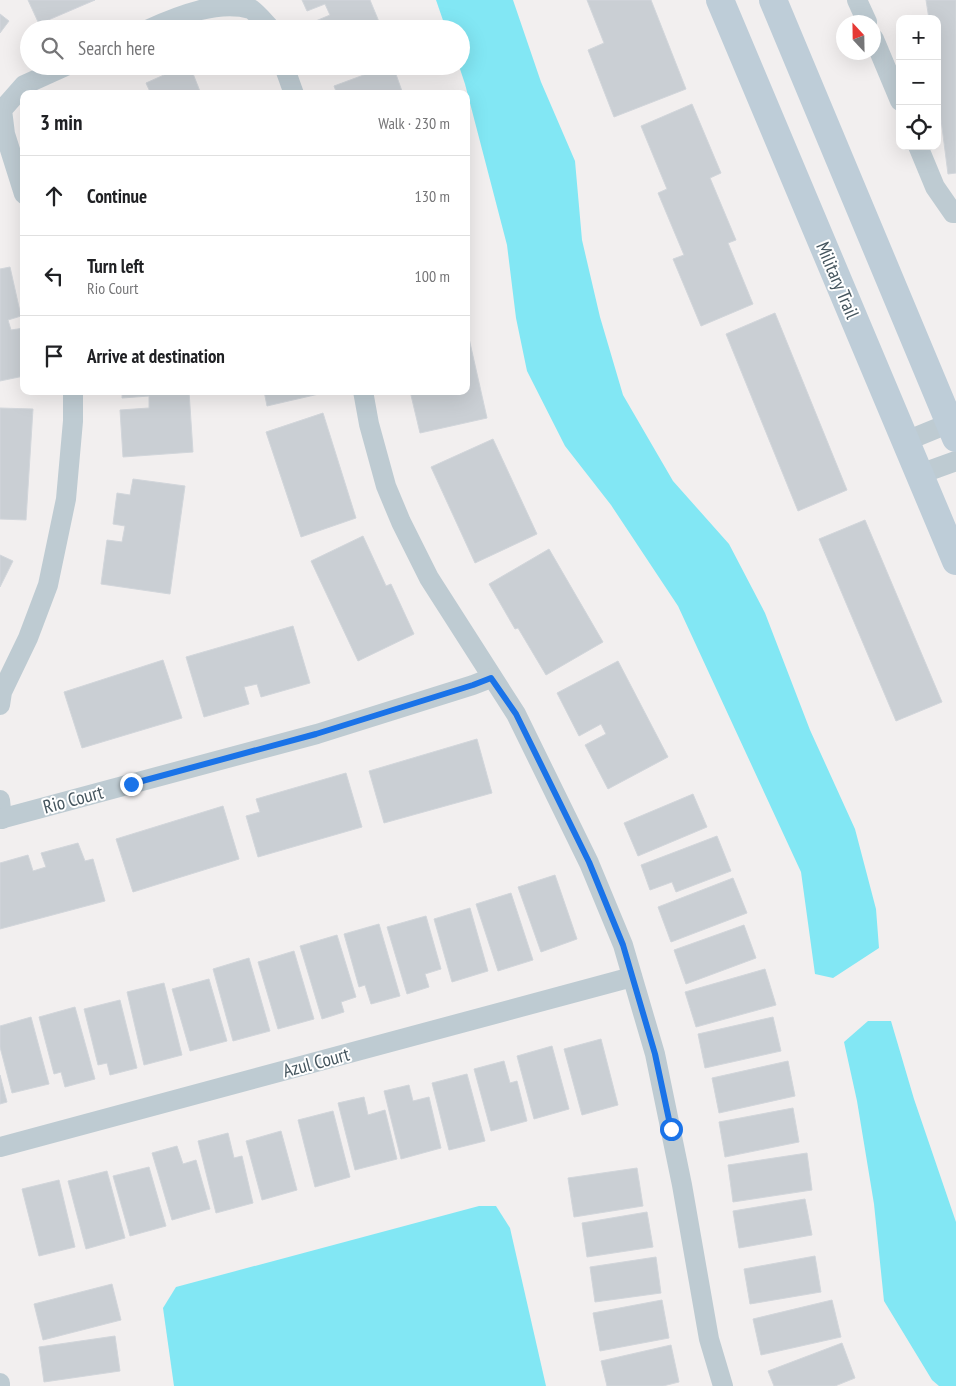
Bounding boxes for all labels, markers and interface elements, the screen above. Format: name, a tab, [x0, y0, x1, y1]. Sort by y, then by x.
north arrow	[836, 15, 881, 60]
map controls	[896, 15, 941, 150]
button: +	[896, 15, 941, 60]
search box	[20, 20, 470, 75]
icon: search	[38, 34, 66, 62]
text: Search here	[78, 36, 155, 60]
button: −	[896, 60, 941, 105]
button: locate	[896, 105, 941, 150]
text: 3 min	[40, 109, 82, 136]
text: Walk · 230 m	[378, 113, 450, 133]
icon: ahead	[40, 182, 68, 210]
text: Continue	[87, 184, 147, 208]
text: 130 m	[415, 186, 450, 206]
street label: Military Trail	[811, 238, 865, 323]
text: Turn left	[87, 254, 144, 278]
icon: left	[40, 262, 68, 290]
text: 100 m	[415, 266, 450, 286]
text: Rio Court	[87, 278, 138, 298]
icon: arrive	[40, 342, 68, 370]
text: Arrive at destination	[87, 344, 225, 368]
route end	[120, 773, 143, 796]
street label: Rio Court	[40, 779, 106, 818]
street label: Azul Court	[280, 1041, 353, 1082]
route start	[660, 1118, 683, 1141]

